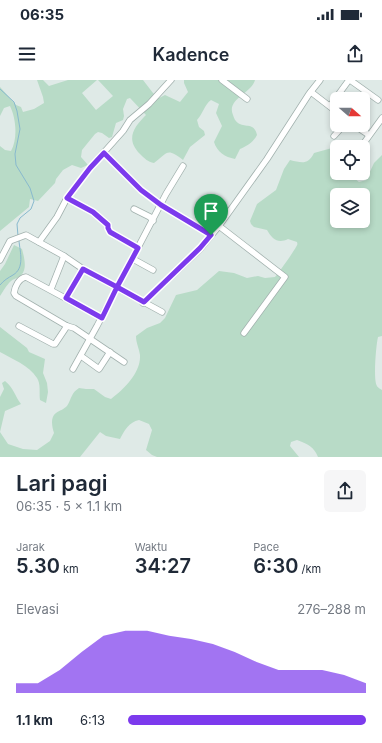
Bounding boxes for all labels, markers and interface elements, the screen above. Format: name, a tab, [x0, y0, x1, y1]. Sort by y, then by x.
text: 06:35	[20, 5, 64, 24]
icon: menu	[16, 43, 38, 65]
icon: share	[344, 43, 366, 65]
text: Kadence	[152, 44, 230, 65]
north arrow	[330, 92, 370, 132]
map controls	[330, 92, 370, 228]
button: locate	[330, 140, 370, 180]
button: layers	[330, 188, 370, 228]
pin	[194, 194, 228, 235]
icon: arrive	[200, 200, 222, 222]
text: Lari pagi	[16, 470, 107, 496]
button: share	[324, 470, 366, 512]
text: 06:35 · 5 × 1.1 km	[16, 498, 122, 514]
text: Jarak	[16, 540, 45, 554]
text: Waktu	[135, 540, 167, 554]
text: Pace	[253, 540, 279, 554]
text: 5.30	[16, 554, 60, 578]
text: 34:27	[135, 554, 191, 578]
text: 6:30	[253, 554, 298, 578]
text: km	[60, 562, 79, 576]
text: /km	[298, 562, 321, 576]
text: Elevasi	[16, 601, 59, 617]
text: 276–288 m	[297, 601, 366, 617]
text: 1.1 km	[16, 712, 53, 728]
text: 6:13	[80, 712, 105, 728]

